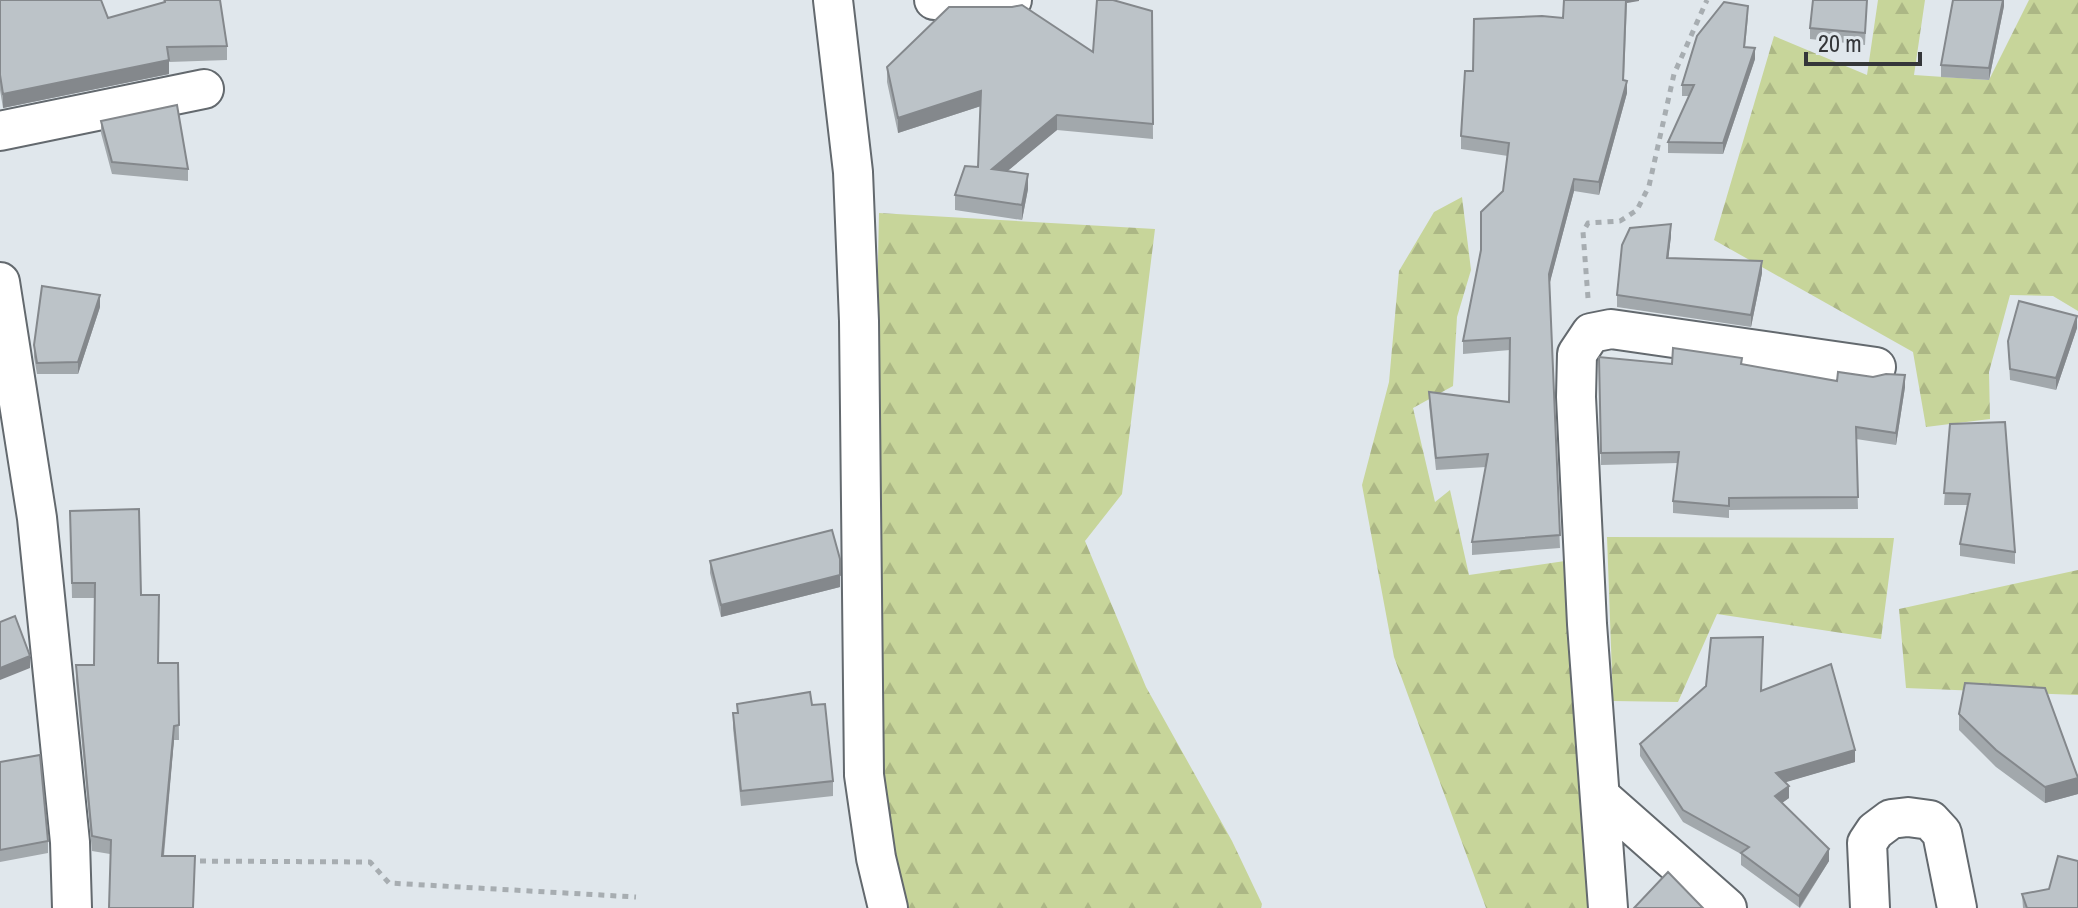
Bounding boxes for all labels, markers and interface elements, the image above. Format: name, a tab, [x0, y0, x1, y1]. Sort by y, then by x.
scale bar	[1806, 16, 1920, 66]
text: 20 m	[1818, 27, 1862, 59]

